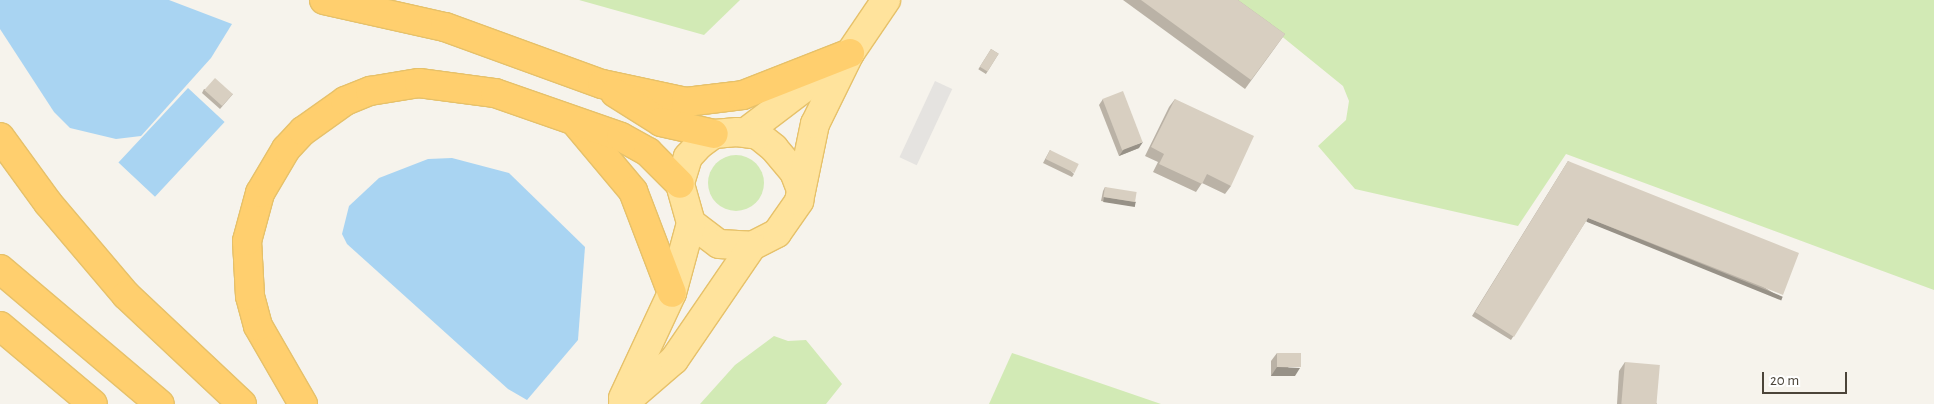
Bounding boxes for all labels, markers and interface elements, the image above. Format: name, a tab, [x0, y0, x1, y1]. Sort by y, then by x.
scale bar	[1764, 362, 1849, 394]
text: 20 m	[1770, 373, 1799, 388]

